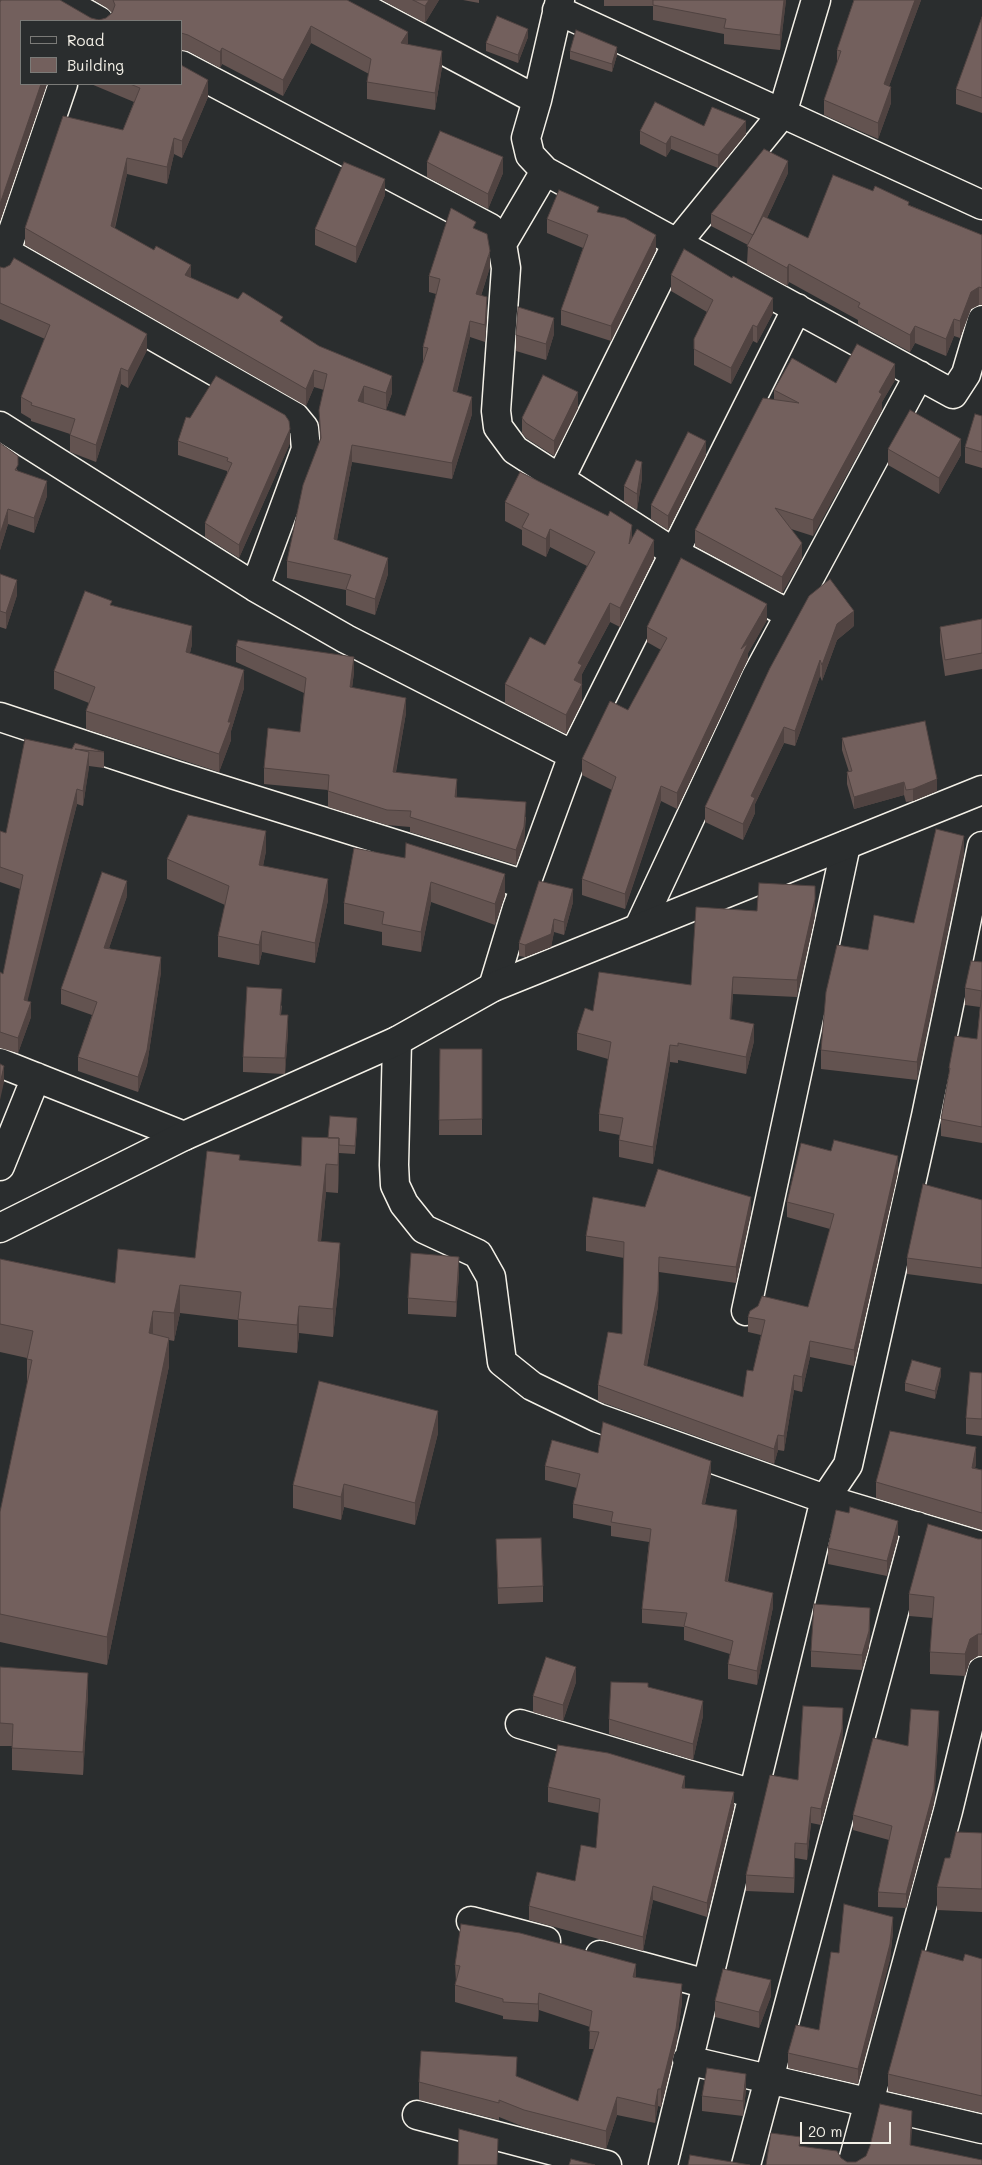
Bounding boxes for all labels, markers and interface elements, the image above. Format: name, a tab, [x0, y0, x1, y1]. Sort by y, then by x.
legend	[20, 20, 182, 85]
text: Road	[67, 30, 104, 50]
text: Building	[67, 55, 124, 75]
scale bar	[802, 2112, 893, 2144]
text: 20 m	[808, 2121, 842, 2141]

